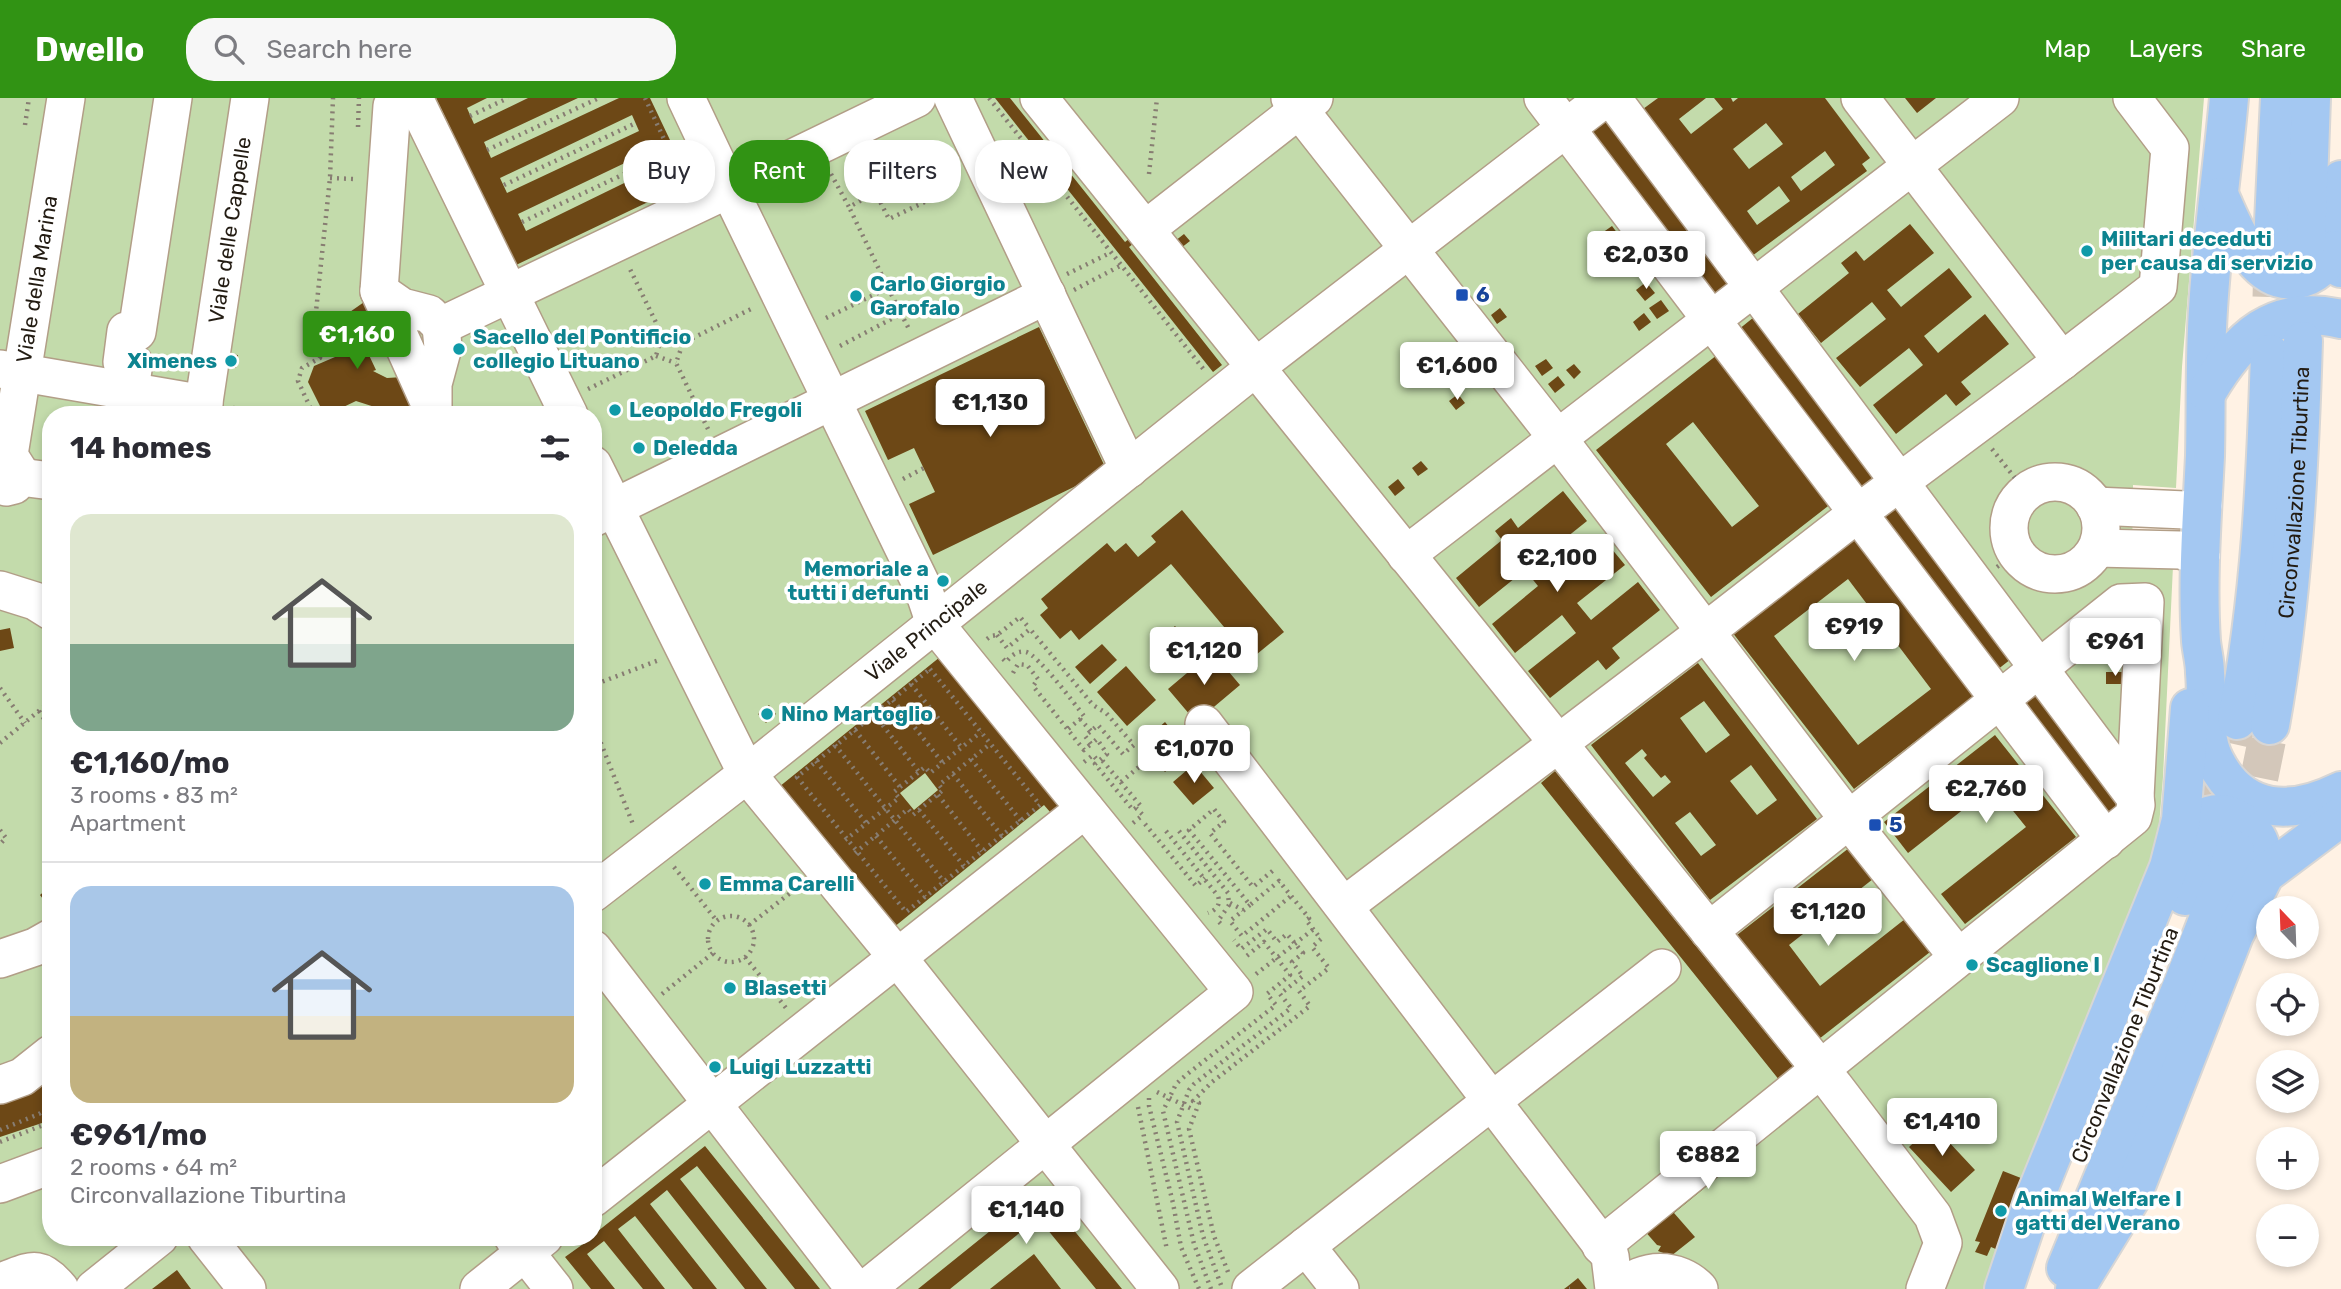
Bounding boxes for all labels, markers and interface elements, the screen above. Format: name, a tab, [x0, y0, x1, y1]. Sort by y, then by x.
search box	[186, 18, 676, 81]
text: Dwello	[35, 30, 144, 69]
icon: search	[210, 30, 248, 68]
text: Search here	[266, 34, 412, 65]
text: Map	[2044, 35, 2091, 63]
text: Layers	[2129, 35, 2203, 63]
text: Share	[2241, 35, 2306, 63]
street label: Viale delle Cappelle	[203, 135, 256, 325]
chip: Buy	[623, 140, 715, 203]
chip: Rent	[729, 140, 830, 203]
chip: Filters	[844, 140, 961, 203]
chip: New	[975, 140, 1072, 203]
street label: Viale della Marina	[11, 194, 62, 365]
place label: Militari deceduti per causa di servizio	[2101, 226, 2313, 275]
pin: €2,030	[1589, 232, 1703, 291]
text: €2,030	[1603, 240, 1689, 268]
marker: Militari deceduti per causa di servizio	[2079, 243, 2095, 259]
place label: Carlo Giorgio Garofalo	[870, 271, 1006, 320]
place label: 6	[1476, 282, 1490, 307]
marker: 6	[1454, 287, 1470, 303]
marker: Carlo Giorgio Garofalo	[848, 288, 864, 304]
pin: €1,160	[300, 312, 414, 371]
text: €1,160	[319, 320, 395, 348]
place label: Sacello del Pontificio collegio Lituano	[473, 324, 691, 373]
marker: Sacello del Pontificio collegio Lituano	[451, 341, 467, 357]
pin: €1,600	[1400, 342, 1514, 402]
place label: Ximenes	[127, 348, 217, 373]
text: €1,600	[1416, 351, 1498, 379]
marker: Ximenes	[223, 353, 239, 369]
street label: Circonvallazione Tiburtina	[2273, 366, 2314, 620]
pin: €1,130	[933, 380, 1047, 439]
text: €1,130	[952, 388, 1028, 416]
place label: Leopoldo Fregoli	[629, 397, 802, 422]
marker: Leopoldo Fregoli	[607, 402, 623, 418]
icon: filters	[536, 429, 574, 467]
text: 14 homes	[70, 430, 212, 466]
place label: Deledda	[653, 435, 738, 460]
marker: Deledda	[631, 440, 647, 456]
pin: €2,100	[1500, 534, 1614, 594]
text: €2,100	[1517, 543, 1597, 571]
place label: Memoriale a tutti i defunti	[788, 556, 929, 605]
icon: home	[259, 560, 385, 686]
marker: Memoriale a tutti i defunti	[935, 573, 951, 589]
street label: Viale Principale	[860, 574, 992, 687]
pin: €919	[1813, 603, 1895, 663]
text: €919	[1825, 612, 1883, 640]
pin: €961	[2074, 618, 2156, 678]
text: €961	[2086, 627, 2144, 655]
pin: €1,120	[1147, 628, 1261, 687]
text: €1,120	[1166, 636, 1242, 664]
place label: Nino Martoglio	[781, 701, 933, 726]
marker: Nino Martoglio	[759, 706, 775, 722]
pin: €1,070	[1137, 726, 1251, 785]
text: €1,070	[1154, 734, 1234, 762]
text: €1,160/mo	[70, 745, 230, 781]
pin: €2,760	[1929, 766, 2043, 825]
text: €2,760	[1945, 774, 2027, 802]
text: 3 rooms · 83 m²	[70, 781, 238, 809]
text: Apartment	[70, 809, 186, 837]
place label: 5	[1889, 812, 1903, 837]
marker: 5	[1867, 817, 1883, 833]
place label: Emma Carelli	[719, 871, 855, 896]
marker: Emma Carelli	[697, 876, 713, 892]
pin: €1,120	[1771, 888, 1885, 948]
north arrow	[2256, 896, 2319, 959]
map controls	[2256, 896, 2319, 1267]
text: €1,120	[1790, 897, 1866, 925]
street label: Circonvallazione Tiburtina	[2066, 923, 2183, 1166]
icon: home	[259, 932, 385, 1058]
place label: Scaglione I	[1986, 952, 2100, 977]
marker: Scaglione I	[1964, 957, 1980, 973]
button: locate	[2256, 973, 2319, 1036]
place label: Blasetti	[744, 975, 827, 1000]
marker: Blasetti	[722, 980, 738, 996]
button: layers	[2256, 1050, 2319, 1113]
place label: Luigi Luzzatti	[729, 1054, 872, 1079]
marker: Luigi Luzzatti	[707, 1059, 723, 1075]
pin: €1,410	[1885, 1098, 1999, 1158]
text: €1,410	[1903, 1107, 1981, 1135]
text: €961/mo	[70, 1117, 207, 1153]
button: +	[2256, 1127, 2319, 1190]
pin: €882	[1667, 1132, 1749, 1191]
text: €882	[1676, 1140, 1740, 1168]
text: 2 rooms · 64 m²	[70, 1153, 237, 1181]
text: Circonvallazione Tiburtina	[70, 1181, 346, 1209]
pin: €1,140	[969, 1186, 1083, 1246]
place label: Animal Welfare I gatti del Verano	[2015, 1186, 2182, 1235]
text: €1,140	[987, 1195, 1065, 1223]
marker: Animal Welfare I gatti del Verano	[1993, 1203, 2009, 1219]
button: −	[2256, 1204, 2319, 1267]

